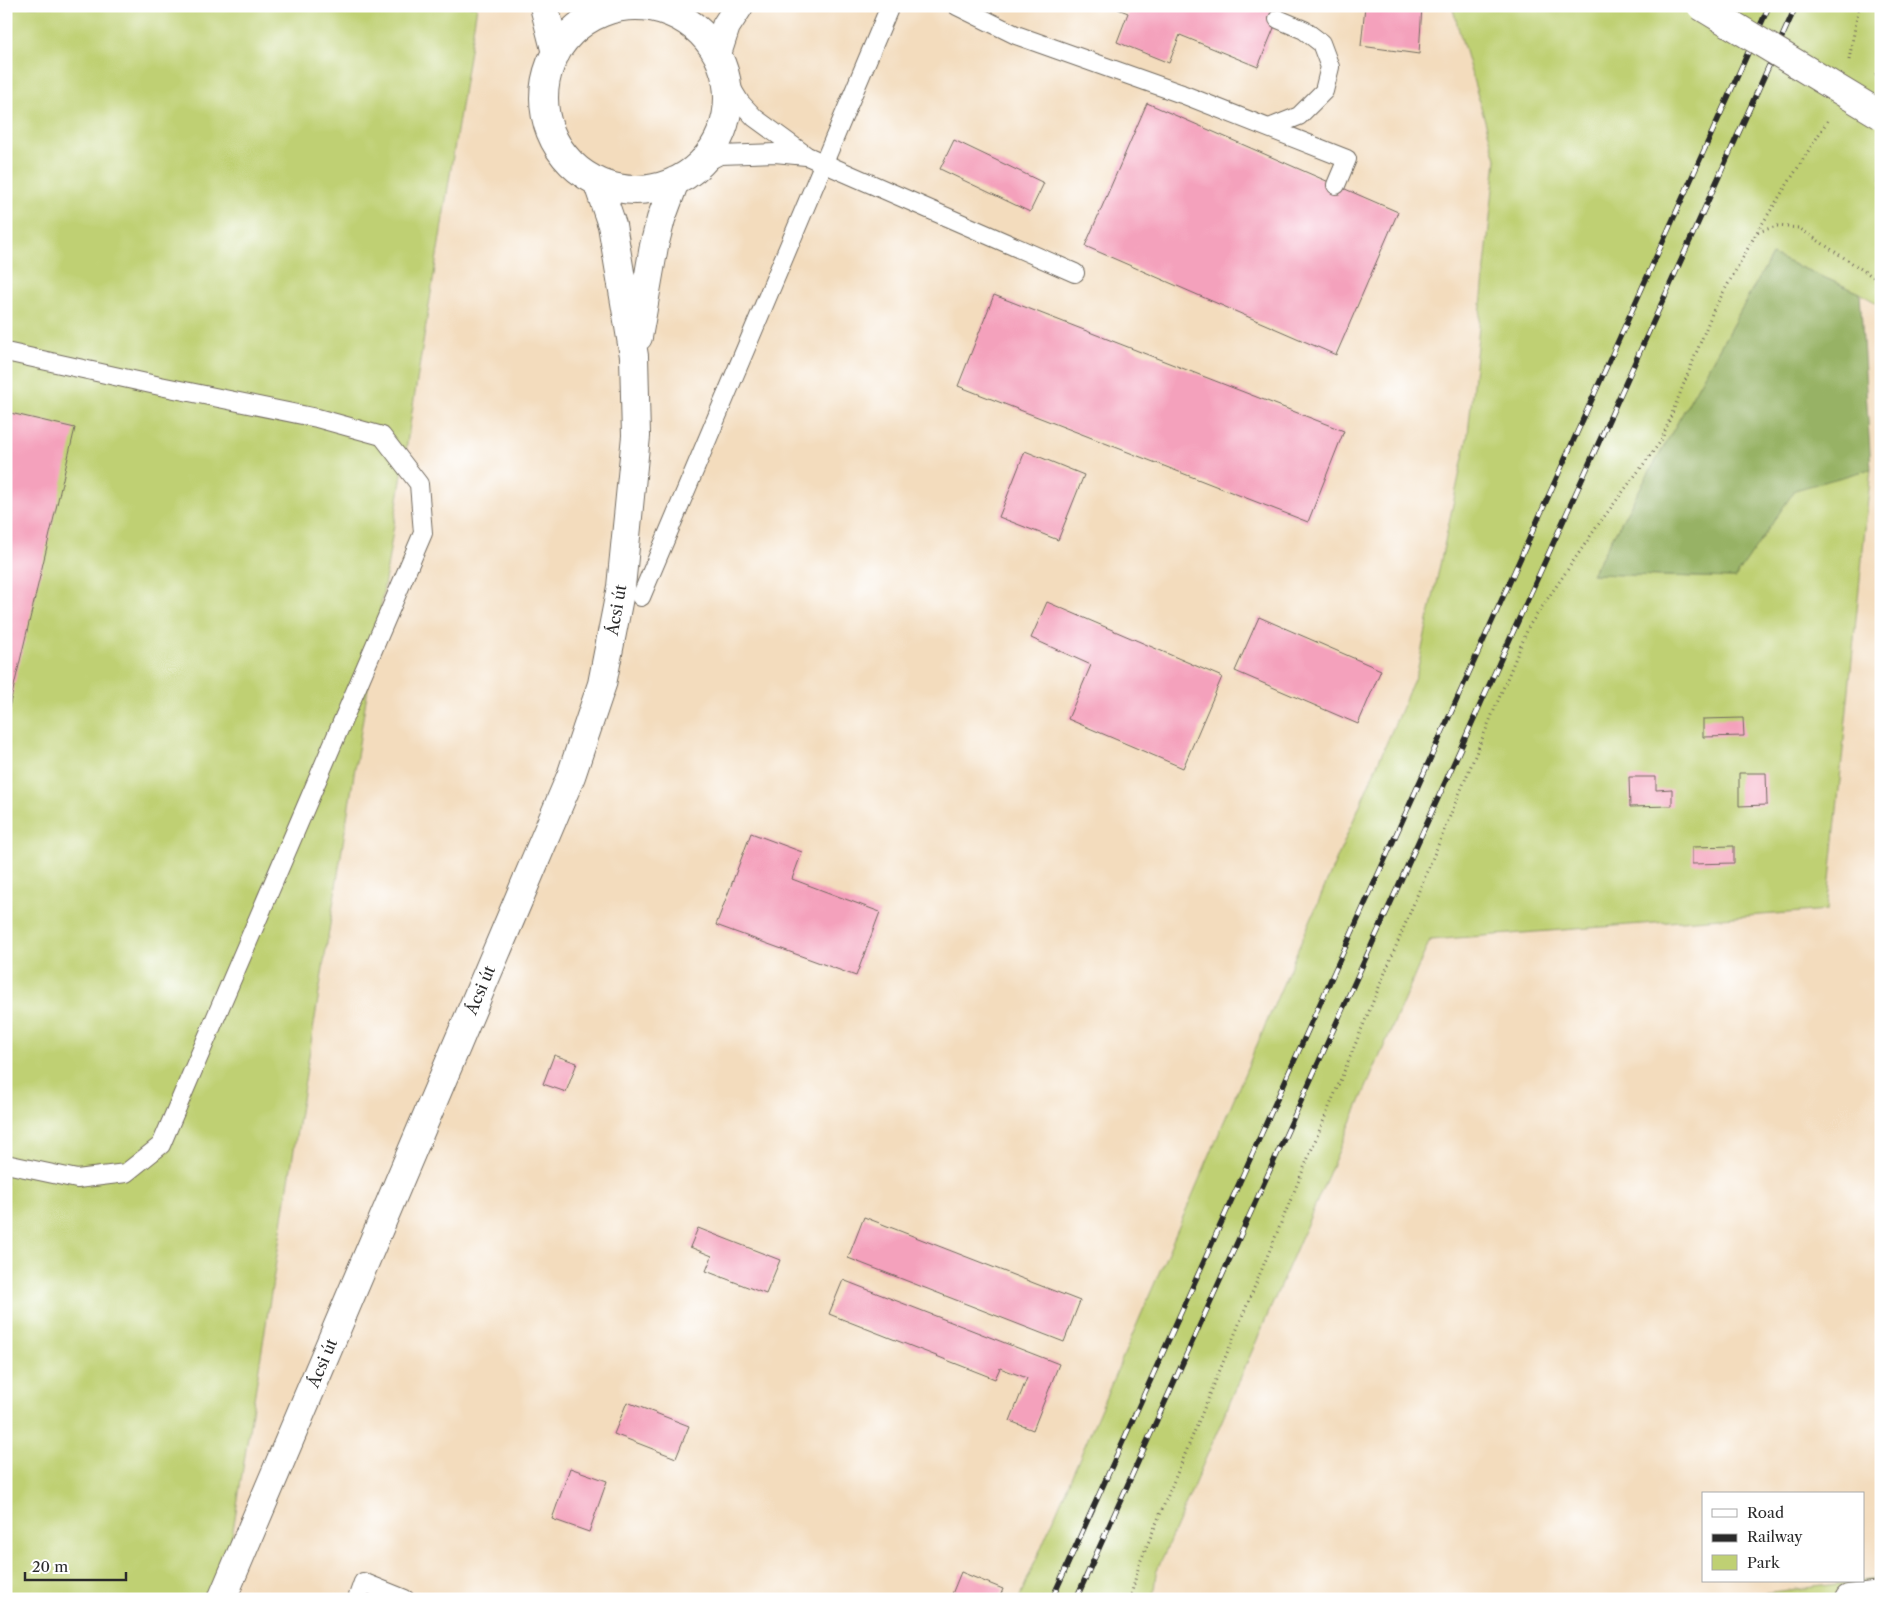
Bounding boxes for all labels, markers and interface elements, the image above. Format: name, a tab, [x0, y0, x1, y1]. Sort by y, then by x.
street label: Ácsi út	[602, 583, 630, 638]
street label: Ácsi út	[460, 962, 499, 1018]
street label: Ácsi út	[302, 1335, 341, 1391]
legend	[1702, 1492, 1864, 1582]
text: Road	[1747, 1503, 1784, 1522]
text: Railway	[1747, 1527, 1803, 1546]
scale bar	[25, 1550, 126, 1582]
text: Park	[1747, 1553, 1781, 1572]
text: 20 m	[32, 1557, 68, 1576]

